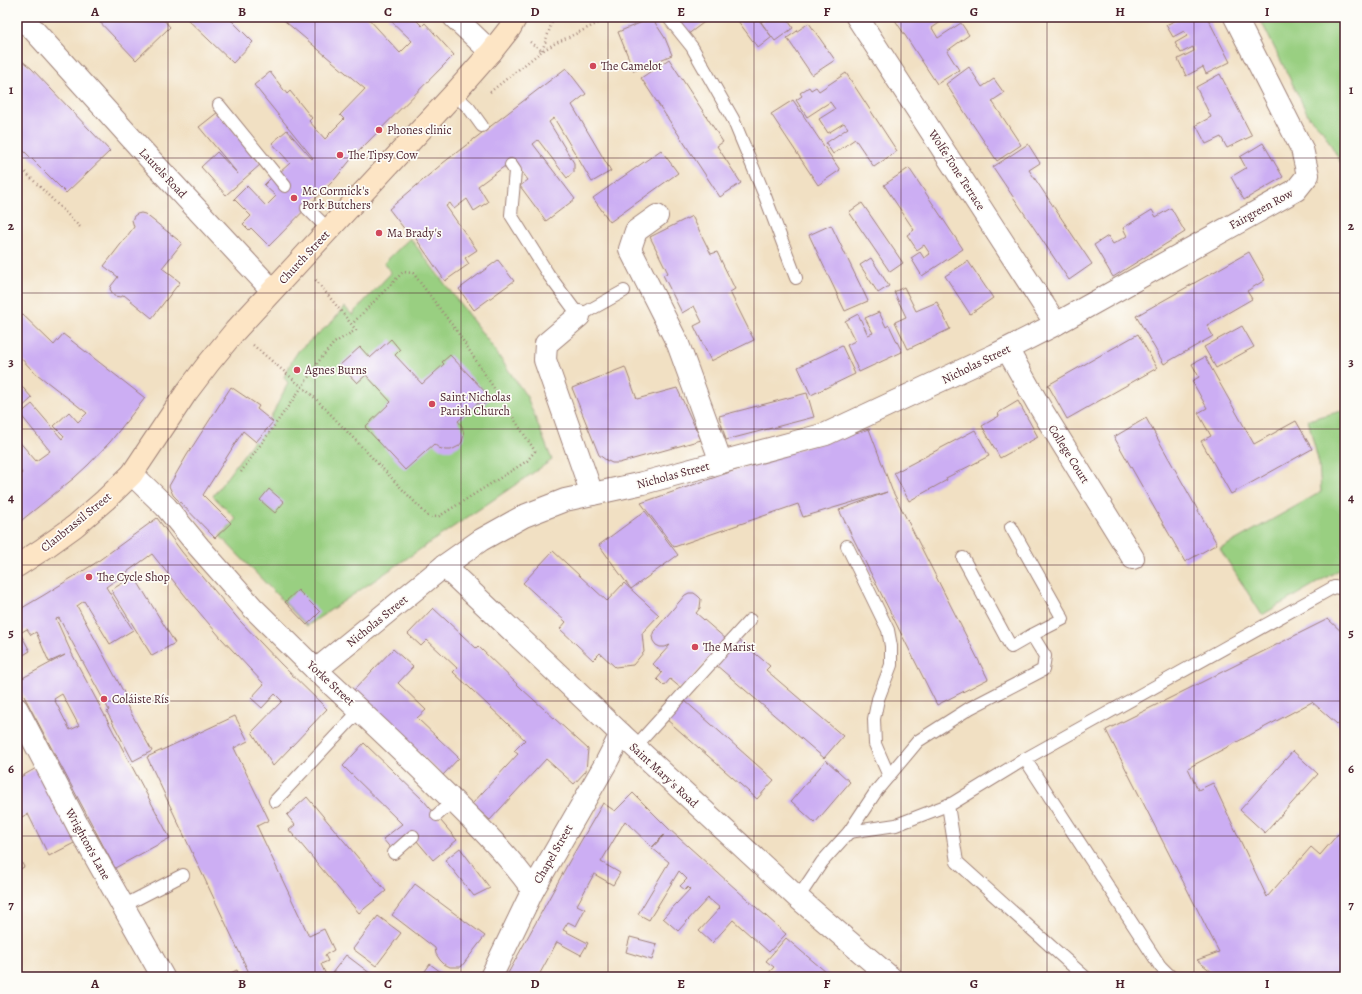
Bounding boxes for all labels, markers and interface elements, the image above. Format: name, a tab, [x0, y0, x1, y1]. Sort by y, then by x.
text: A	[90, 3, 100, 20]
text: B	[238, 3, 246, 20]
text: C	[384, 3, 392, 20]
text: D	[530, 3, 540, 20]
text: E	[677, 3, 685, 20]
text: F	[824, 3, 831, 20]
text: G	[970, 3, 978, 20]
text: H	[1115, 3, 1125, 20]
text: I	[1265, 3, 1270, 20]
place label: The Camelot	[601, 58, 662, 74]
marker: The Camelot	[588, 61, 598, 71]
text: 1	[9, 81, 14, 98]
text: 1	[1349, 81, 1354, 98]
place label: Phones clinic	[387, 122, 452, 138]
marker: Phones clinic	[374, 125, 384, 135]
street label: Wolfe Tone Terrace	[924, 126, 989, 213]
street label: Laurels Road	[136, 144, 191, 202]
place label: The Tipsy Cow	[348, 147, 418, 163]
marker: The Tipsy Cow	[335, 150, 345, 160]
place label: Mc Cormick's Pork Butchers	[302, 183, 371, 213]
street label: Fairgreen Row	[1226, 185, 1296, 233]
marker: Mc Cormick's Pork Butchers	[289, 193, 299, 203]
text: 2	[8, 217, 15, 234]
text: 2	[1348, 217, 1355, 234]
place label: Ma Brady's	[387, 225, 442, 241]
street label: Church Street	[275, 227, 333, 287]
marker: Ma Brady's	[374, 228, 384, 238]
street label: Nicholas Street	[939, 340, 1013, 388]
text: 3	[8, 353, 14, 370]
text: 3	[1348, 353, 1354, 370]
place label: Agnes Burns	[304, 362, 367, 378]
marker: Agnes Burns	[292, 365, 302, 375]
place label: Saint Nicholas Parish Church	[440, 389, 511, 419]
marker: Saint Nicholas Parish Church	[427, 399, 437, 409]
street label: College Court	[1045, 422, 1093, 486]
street label: Nicholas Street	[635, 458, 711, 492]
text: 4	[8, 489, 14, 506]
street label: Clanbrassil Street	[37, 489, 115, 555]
text: 4	[1348, 489, 1354, 506]
place label: The Cycle Shop	[97, 569, 170, 585]
marker: The Cycle Shop	[84, 572, 94, 582]
street label: Nicholas Street	[343, 591, 411, 651]
text: 5	[8, 624, 14, 641]
text: 5	[1348, 624, 1354, 641]
place label: The Marist	[703, 639, 755, 655]
marker: The Marist	[690, 642, 700, 652]
street label: Yorke Street	[303, 656, 358, 709]
place label: Coláiste Rís	[112, 691, 169, 707]
marker: Coláiste Rís	[99, 694, 109, 704]
street label: Saint Mary's Road	[626, 739, 702, 812]
text: 6	[8, 760, 14, 777]
text: 6	[1348, 760, 1354, 777]
street label: Wrighton's Lane	[61, 804, 114, 883]
street label: Chapel Street	[530, 821, 576, 887]
text: 7	[8, 896, 14, 913]
text: 7	[1348, 896, 1354, 913]
text: A	[90, 975, 100, 992]
text: B	[238, 975, 246, 992]
text: C	[384, 975, 392, 992]
text: D	[530, 975, 540, 992]
text: E	[677, 975, 685, 992]
text: F	[824, 975, 831, 992]
text: G	[970, 975, 978, 992]
text: H	[1115, 975, 1125, 992]
text: I	[1265, 975, 1270, 992]

